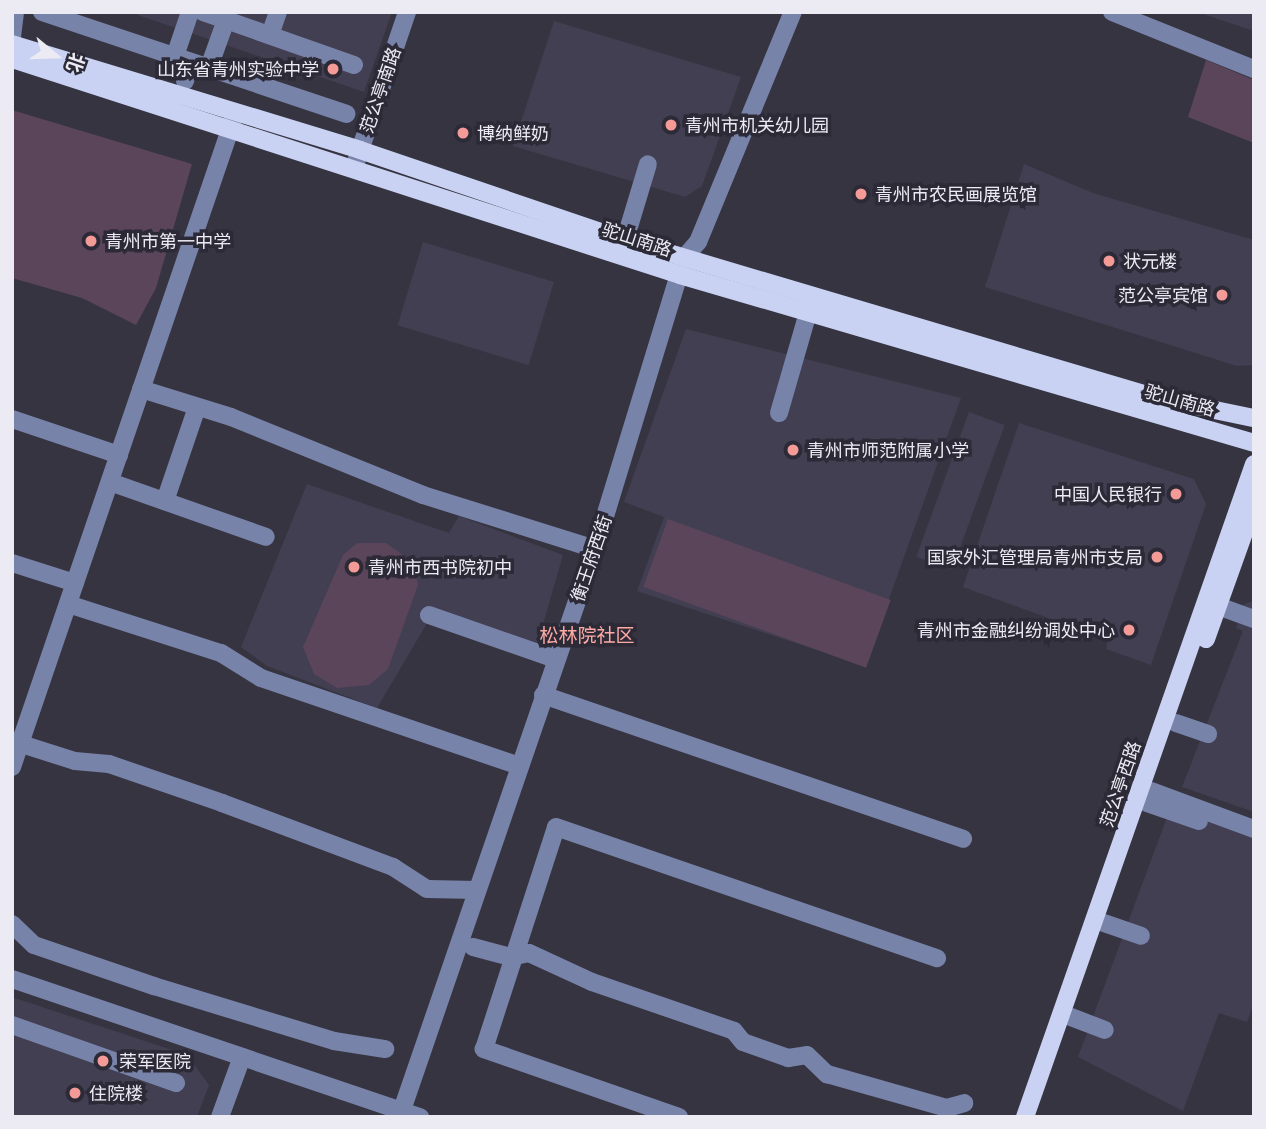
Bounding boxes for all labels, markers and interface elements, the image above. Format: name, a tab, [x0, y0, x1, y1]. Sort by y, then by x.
north arrow	[21, 21, 91, 91]
street label: 范公亭南路	[355, 44, 405, 136]
text: 北	[62, 50, 89, 75]
place label: 山东省青州实验中学	[157, 58, 319, 80]
marker: 山东省青州实验中学	[325, 61, 341, 77]
place label: 青州市机关幼儿园	[685, 114, 829, 136]
marker: 青州市机关幼儿园	[663, 117, 679, 133]
place label: 博纳鲜奶	[477, 122, 549, 144]
marker: 博纳鲜奶	[455, 125, 471, 141]
place label: 青州市农民画展览馆	[875, 183, 1037, 205]
marker: 青州市农民画展览馆	[853, 186, 869, 202]
street label: 驼山南路	[599, 218, 675, 260]
place label: 青州市第一中学	[105, 230, 231, 252]
marker: 青州市第一中学	[83, 233, 99, 249]
place label: 状元楼	[1123, 250, 1177, 272]
marker: 状元楼	[1101, 253, 1117, 269]
place label: 范公亭宾馆	[1118, 284, 1208, 306]
marker: 范公亭宾馆	[1214, 287, 1230, 303]
street label: 驼山南路	[1142, 380, 1218, 420]
place label: 青州市师范附属小学	[807, 439, 969, 461]
marker: 青州市师范附属小学	[785, 442, 801, 458]
place label: 中国人民银行	[1054, 483, 1162, 505]
marker: 中国人民银行	[1168, 486, 1184, 502]
street label: 衡王府西街	[566, 512, 616, 604]
place label: 国家外汇管理局青州市支局	[927, 546, 1143, 568]
marker: 国家外汇管理局青州市支局	[1149, 549, 1165, 565]
place label: 青州市西书院初中	[368, 556, 512, 578]
marker: 青州市西书院初中	[346, 559, 362, 575]
place label: 青州市金融纠纷调处中心	[917, 619, 1115, 641]
marker: 青州市金融纠纷调处中心	[1121, 622, 1137, 638]
district label: 松林院社区	[540, 625, 634, 647]
street label: 范公亭西路	[1095, 738, 1145, 830]
place label: 荣军医院	[119, 1050, 191, 1072]
marker: 荣军医院	[93, 1051, 113, 1071]
place label: 住院楼	[89, 1082, 143, 1104]
marker: 住院楼	[67, 1085, 83, 1101]

